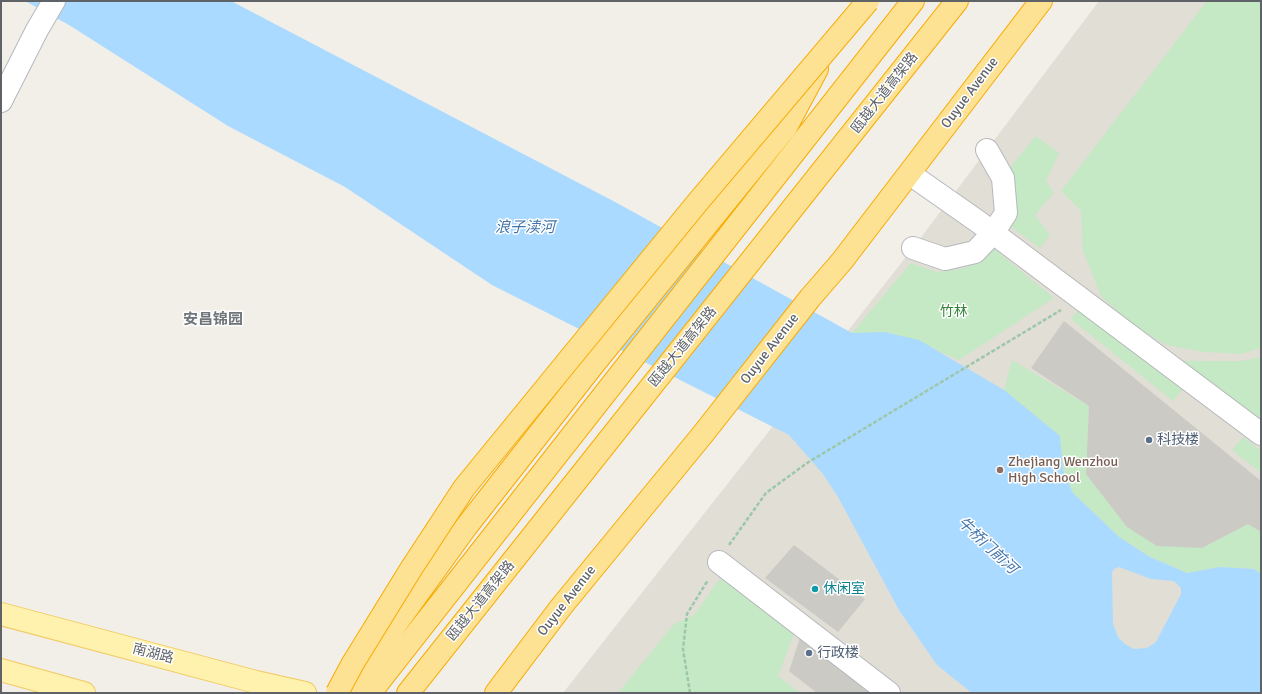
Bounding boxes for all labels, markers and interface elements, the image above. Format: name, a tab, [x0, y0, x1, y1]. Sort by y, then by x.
street label: 瓯越大道高架路	[848, 49, 922, 137]
street label: Ouyue Avenue	[938, 54, 1002, 132]
water label: 浪子渎河	[495, 219, 555, 237]
street label: 瓯越大道高架路	[646, 304, 720, 390]
park label: 竹林	[940, 304, 968, 320]
street label: Ouyue Avenue	[737, 310, 803, 388]
district label: 安昌锦园	[183, 311, 243, 329]
place label: 科技楼	[1157, 432, 1199, 448]
marker: 科技楼	[1144, 435, 1154, 445]
place label: Zhejiang Wenzhou High School	[1008, 454, 1118, 486]
marker: Zhejiang Wenzhou High School	[995, 465, 1005, 475]
water label: 牛桥门前河	[953, 514, 1021, 578]
street label: 瓯越大道高架路	[444, 558, 518, 644]
street label: Ouyue Avenue	[534, 562, 600, 640]
place label: 休闲室	[823, 581, 865, 597]
marker: 休闲室	[810, 584, 820, 594]
street label: 南湖路	[131, 640, 175, 668]
place label: 行政楼	[817, 645, 859, 661]
marker: 行政楼	[804, 648, 814, 658]

